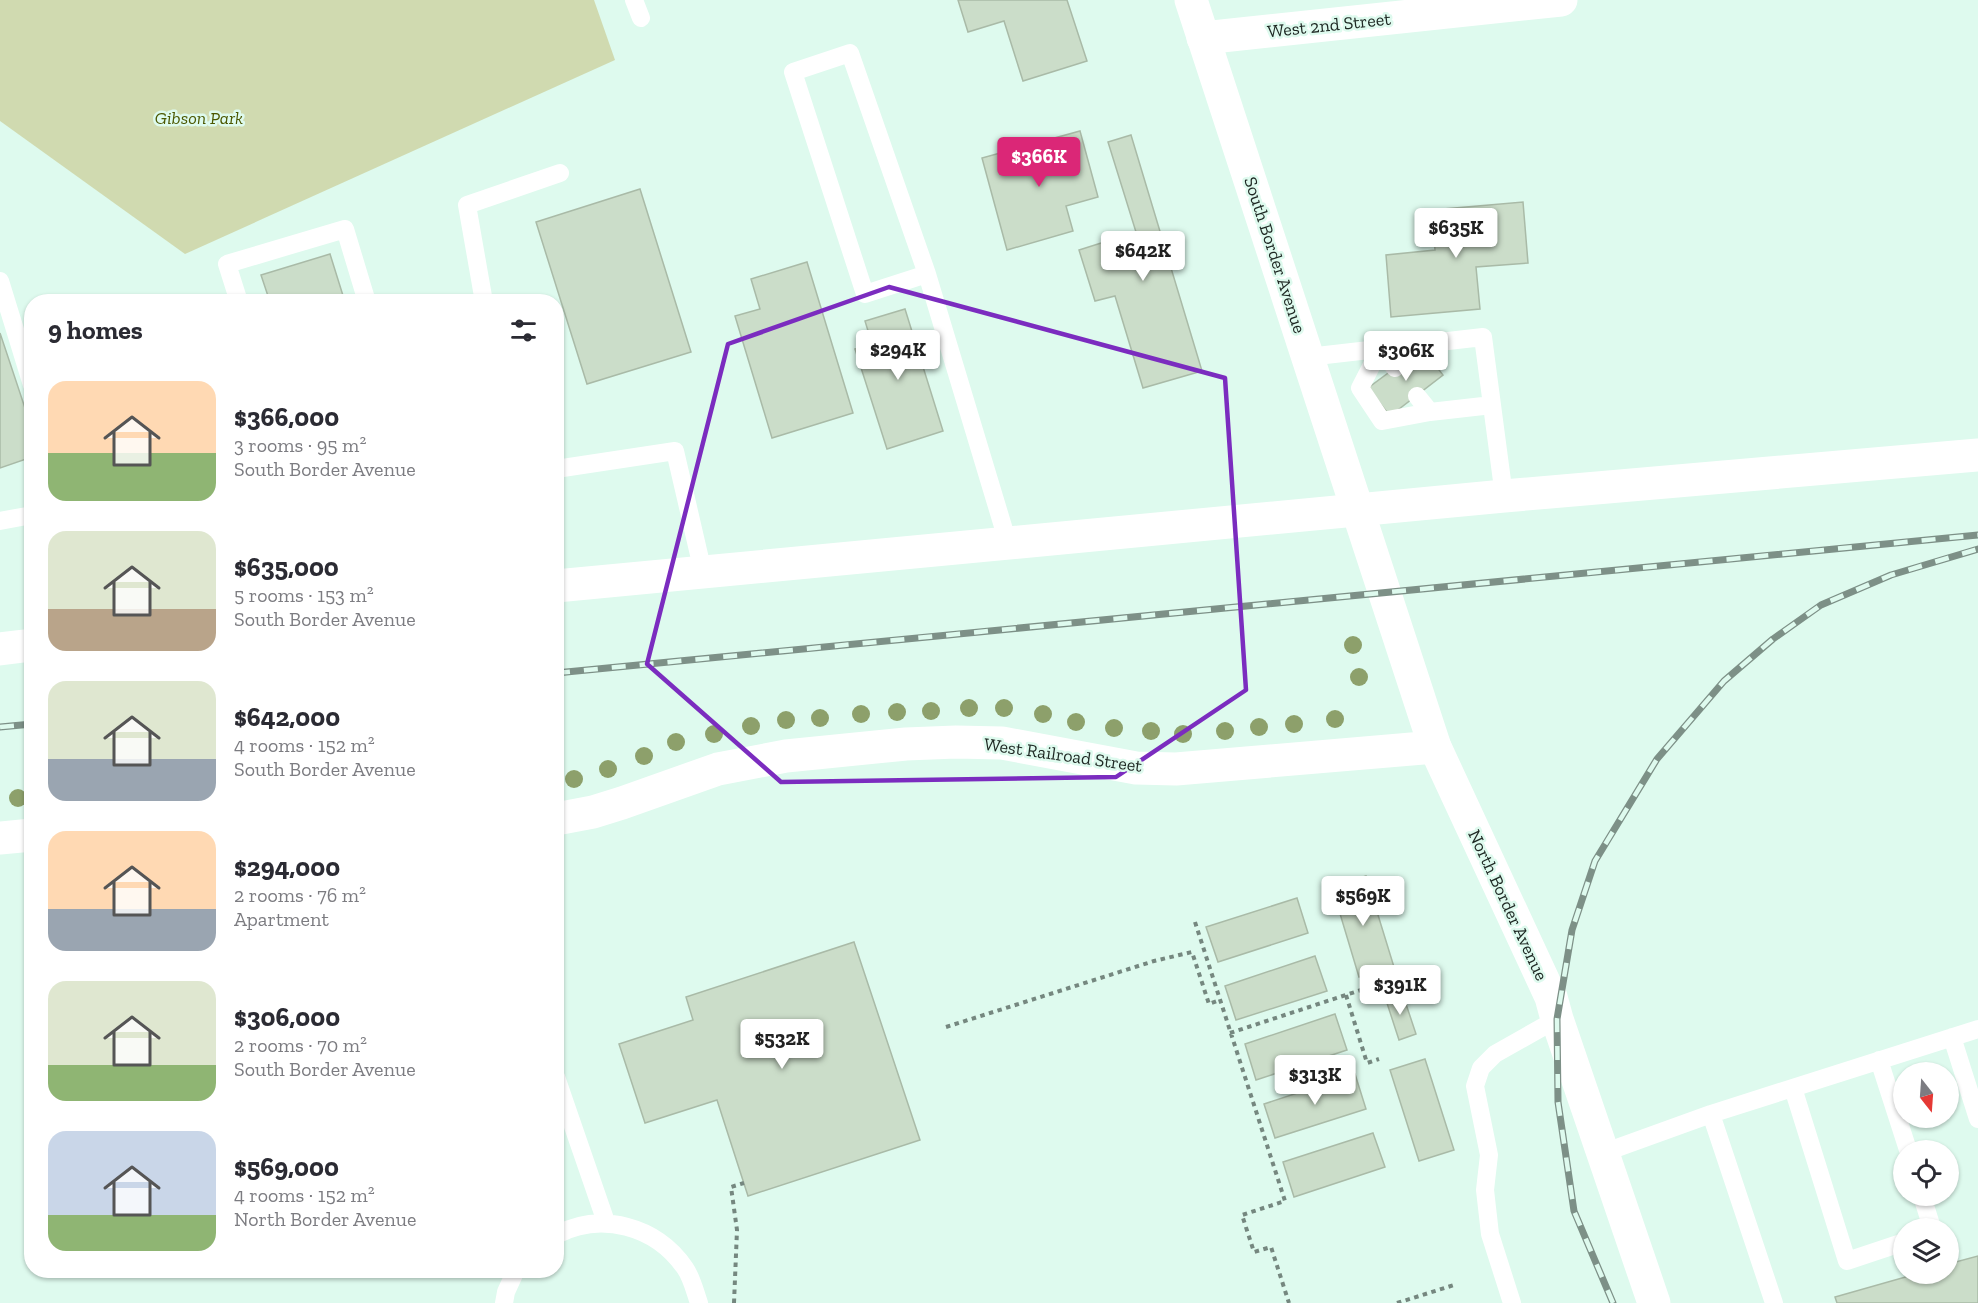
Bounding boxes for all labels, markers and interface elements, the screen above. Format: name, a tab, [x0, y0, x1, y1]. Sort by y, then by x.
street label: West 2nd Street	[1266, 8, 1392, 42]
park label: Gibson Park	[155, 107, 243, 129]
pin: $366K	[997, 137, 1081, 188]
text: $366K	[1011, 144, 1067, 168]
street label: South Border Avenue	[1239, 174, 1311, 336]
pin: $635K	[1414, 208, 1498, 259]
text: $635K	[1428, 215, 1484, 239]
pin: $642K	[1101, 231, 1185, 282]
text: $642K	[1115, 238, 1171, 262]
text: 9 homes	[48, 314, 143, 346]
icon: filters	[507, 314, 540, 347]
pin: $294K	[856, 330, 940, 381]
pin: $306K	[1364, 331, 1448, 382]
text: $294K	[870, 337, 926, 361]
text: $306K	[1378, 338, 1434, 362]
text: $366,000	[234, 401, 339, 433]
icon: home	[96, 405, 168, 477]
text: 3 rooms · 95 m²	[234, 433, 366, 457]
text: South Border Avenue	[234, 457, 416, 481]
text: $635,000	[234, 551, 339, 583]
icon: home	[96, 555, 168, 627]
text: 5 rooms · 153 m²	[234, 583, 374, 607]
text: South Border Avenue	[234, 607, 416, 631]
text: $642,000	[234, 701, 340, 733]
icon: home	[96, 705, 168, 777]
text: 4 rooms · 152 m²	[234, 733, 375, 757]
street label: West Railroad Street	[982, 733, 1144, 777]
text: South Border Avenue	[234, 757, 416, 781]
street label: North Border Avenue	[1463, 826, 1553, 984]
text: $294,000	[234, 851, 340, 883]
icon: home	[96, 855, 168, 927]
pin: $569K	[1321, 876, 1405, 927]
text: 2 rooms · 76 m²	[234, 883, 366, 907]
text: $569K	[1335, 883, 1391, 907]
text: Apartment	[234, 907, 329, 931]
pin: $391K	[1358, 965, 1442, 1016]
text: $391K	[1374, 972, 1426, 996]
text: $306,000	[234, 1001, 340, 1033]
icon: home	[96, 1005, 168, 1077]
pin: $532K	[740, 1019, 824, 1070]
text: $532K	[754, 1026, 810, 1050]
text: 2 rooms · 70 m²	[234, 1033, 367, 1057]
pin: $313K	[1273, 1055, 1357, 1106]
text: South Border Avenue	[234, 1057, 416, 1081]
text: $313K	[1289, 1062, 1341, 1086]
north arrow	[1893, 1062, 1959, 1128]
map controls	[1893, 1062, 1959, 1284]
button: locate	[1893, 1140, 1959, 1206]
text: $569,000	[234, 1151, 339, 1183]
icon: home	[96, 1155, 168, 1227]
text: 4 rooms · 152 m²	[234, 1183, 375, 1207]
text: North Border Avenue	[234, 1207, 416, 1231]
button: layers	[1893, 1218, 1959, 1284]

